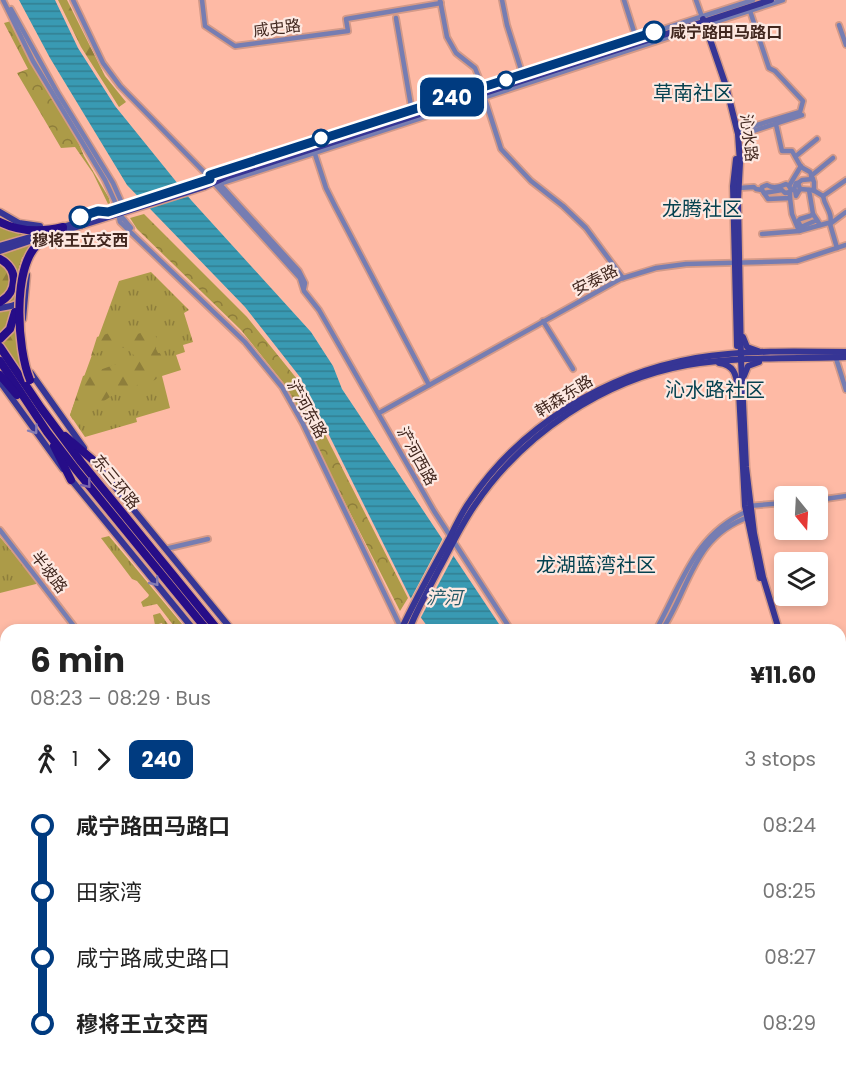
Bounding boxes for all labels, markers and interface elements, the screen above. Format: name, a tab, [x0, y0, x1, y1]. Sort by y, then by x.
street label: 咸史路	[252, 14, 302, 42]
marker: 咸宁路田马路口	[643, 21, 665, 43]
place label: 咸宁路田马路口	[670, 21, 782, 44]
unlabelled marker	[497, 71, 515, 89]
line badge: 240	[418, 78, 486, 116]
district label: 草南社区	[653, 79, 733, 107]
text: 240	[432, 83, 472, 112]
street label: 沁水路	[735, 113, 763, 163]
unlabelled marker	[312, 129, 330, 147]
district label: 龙腾社区	[662, 195, 742, 223]
marker: 穆将王立交西	[69, 206, 91, 228]
place label: 穆将王立交西	[32, 229, 128, 252]
street label: 安泰路	[568, 259, 622, 301]
street label: 韩森东路	[531, 369, 597, 423]
street label: 浐河东路	[281, 375, 333, 443]
district label: 沁水路社区	[665, 376, 765, 404]
street label: 浐河西路	[391, 422, 443, 490]
one-way arrow	[27, 423, 38, 434]
street label: 东三环路	[87, 450, 145, 514]
one-way arrow	[80, 477, 91, 488]
north arrow	[774, 486, 828, 540]
map controls	[774, 486, 828, 606]
street label: 半坡路	[25, 546, 73, 598]
district label: 龙湖蓝湾社区	[536, 551, 656, 579]
button: layers	[774, 552, 828, 606]
one-way arrow	[148, 576, 159, 587]
water label: 浐河	[426, 585, 465, 610]
text: 6 min	[30, 637, 125, 684]
text: ¥11.60	[750, 660, 816, 691]
text: 08:23 – 08:29 · Bus	[30, 684, 211, 712]
icon: walk	[30, 743, 63, 776]
icon: forward	[87, 743, 120, 776]
text: 1	[72, 745, 78, 773]
text: 240	[141, 745, 181, 774]
text: 3 stops	[744, 745, 816, 773]
text: 咸宁路田马路口	[76, 811, 230, 842]
text: 08:24	[762, 811, 816, 839]
text: 田家湾	[76, 877, 142, 908]
text: 08:25	[763, 877, 816, 905]
text: 咸宁路咸史路口	[76, 943, 230, 974]
text: 08:27	[764, 943, 816, 971]
text: 穆将王立交西	[76, 1009, 208, 1040]
text: 08:29	[762, 1009, 816, 1037]

